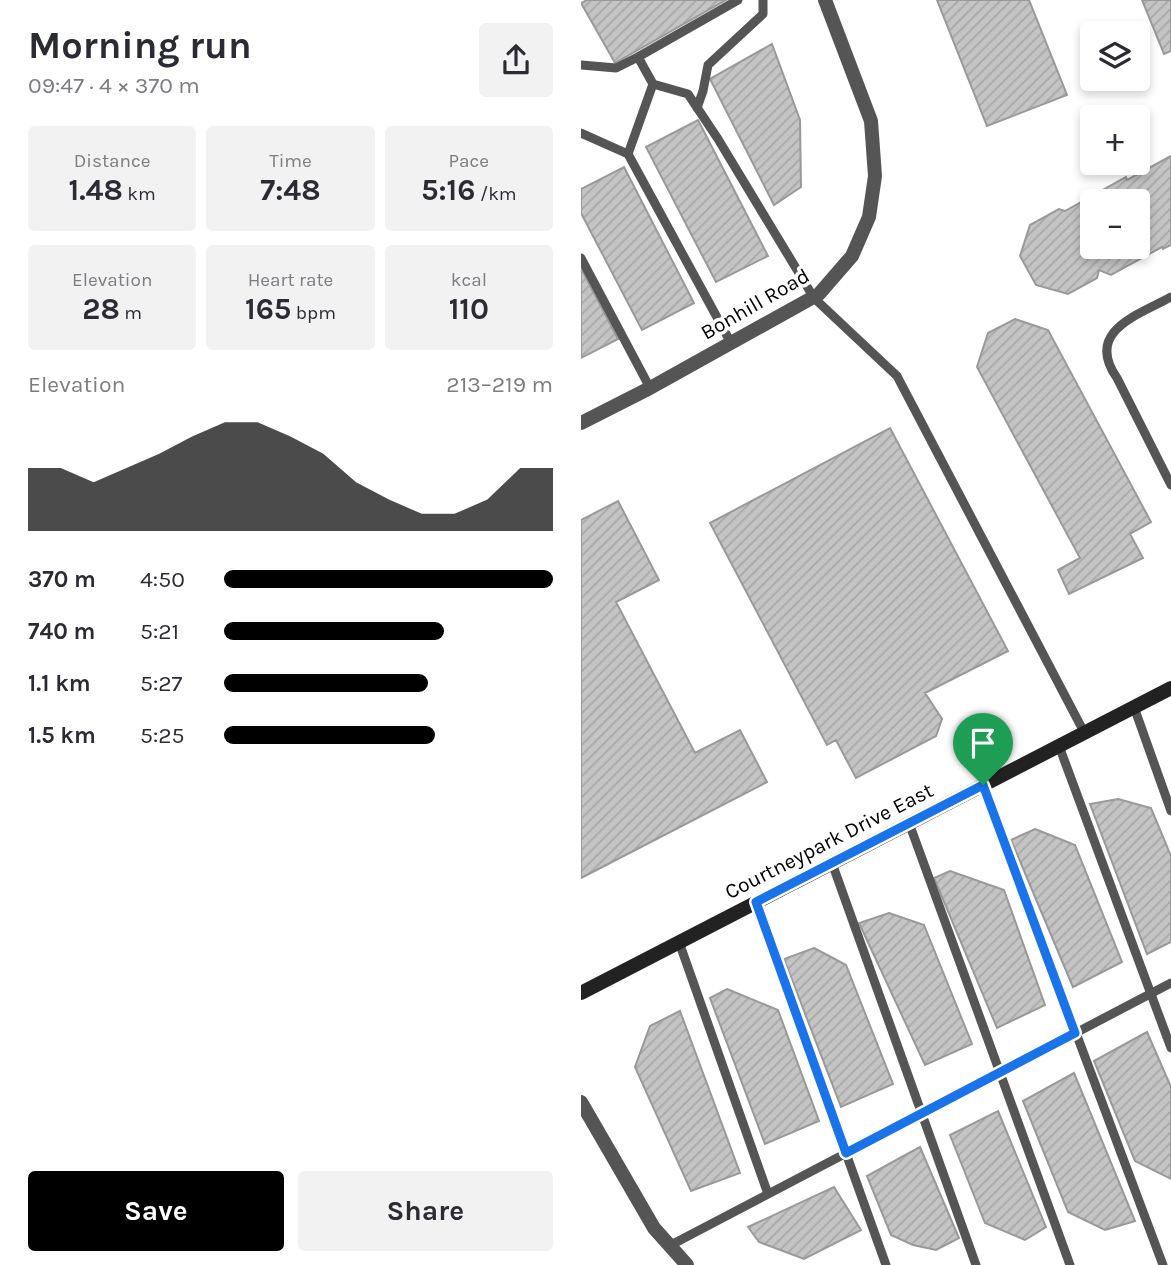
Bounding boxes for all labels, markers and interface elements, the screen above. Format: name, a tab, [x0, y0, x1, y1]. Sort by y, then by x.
map controls	[1080, 21, 1150, 259]
button: layers	[1080, 21, 1150, 91]
text: Morning run	[28, 23, 252, 68]
button: share	[479, 23, 553, 97]
text: 09:47 · 4 × 370 m	[28, 72, 200, 99]
button: +	[1080, 105, 1150, 175]
text: Distance	[74, 150, 151, 172]
text: Time	[269, 150, 312, 172]
text: Pace	[449, 150, 489, 172]
text: 1.48	[68, 172, 123, 208]
text: 7:48	[260, 172, 321, 208]
text: 5:16	[421, 172, 475, 208]
text: km	[123, 183, 156, 205]
text: /km	[475, 183, 517, 205]
button: −	[1080, 189, 1150, 259]
street label: Bonhill Road	[697, 263, 813, 345]
text: Elevation	[72, 269, 152, 291]
text: Heart rate	[248, 269, 333, 291]
text: kcal	[451, 269, 487, 291]
text: 28	[82, 291, 120, 327]
text: 165	[245, 291, 291, 327]
text: 110	[449, 291, 489, 327]
text: m	[120, 302, 142, 324]
text: bpm	[291, 302, 336, 324]
text: Elevation	[28, 371, 125, 398]
text: 213–219 m	[446, 371, 553, 398]
text: 370 m	[28, 566, 96, 593]
text: 4:50	[140, 566, 185, 593]
text: 740 m	[28, 618, 95, 645]
text: 5:21	[140, 618, 179, 645]
text: 1.1 km	[28, 670, 91, 697]
text: 5:27	[140, 670, 182, 697]
pin	[953, 713, 1013, 785]
text: 1.5 km	[28, 722, 96, 749]
text: 5:25	[140, 722, 185, 749]
icon: arrive	[964, 724, 1002, 762]
street label: Courtneypark Drive East	[721, 778, 937, 904]
button: Save	[28, 1171, 284, 1251]
button: Share	[298, 1171, 553, 1251]

